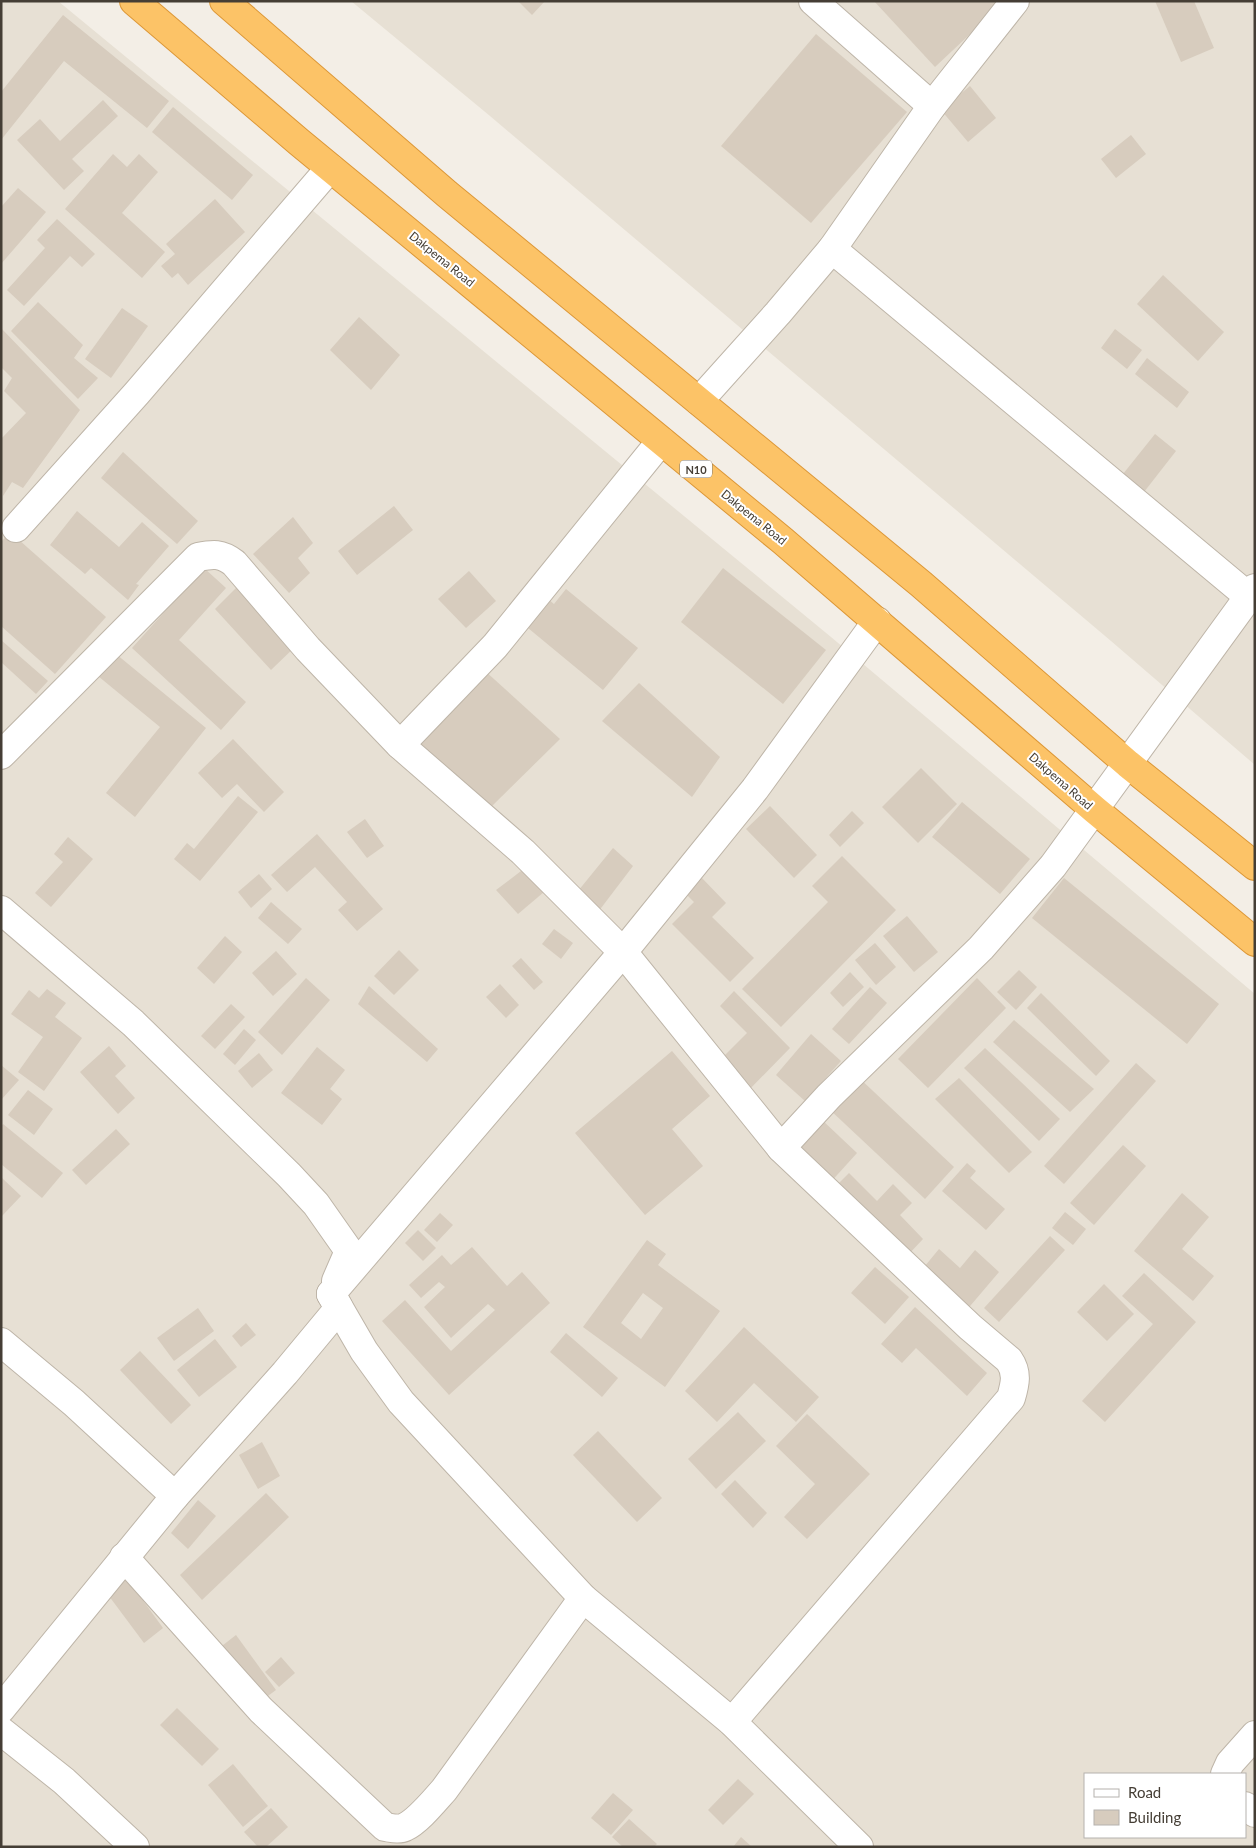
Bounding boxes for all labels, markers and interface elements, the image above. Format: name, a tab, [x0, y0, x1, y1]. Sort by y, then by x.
street label: Dakpema Road	[406, 228, 478, 290]
road number: N10	[680, 460, 712, 478]
street label: Dakpema Road	[718, 486, 790, 548]
street label: Dakpema Road	[1026, 749, 1096, 813]
legend	[1084, 1773, 1246, 1838]
text: Road	[1128, 1783, 1161, 1801]
text: Building	[1128, 1808, 1181, 1826]

